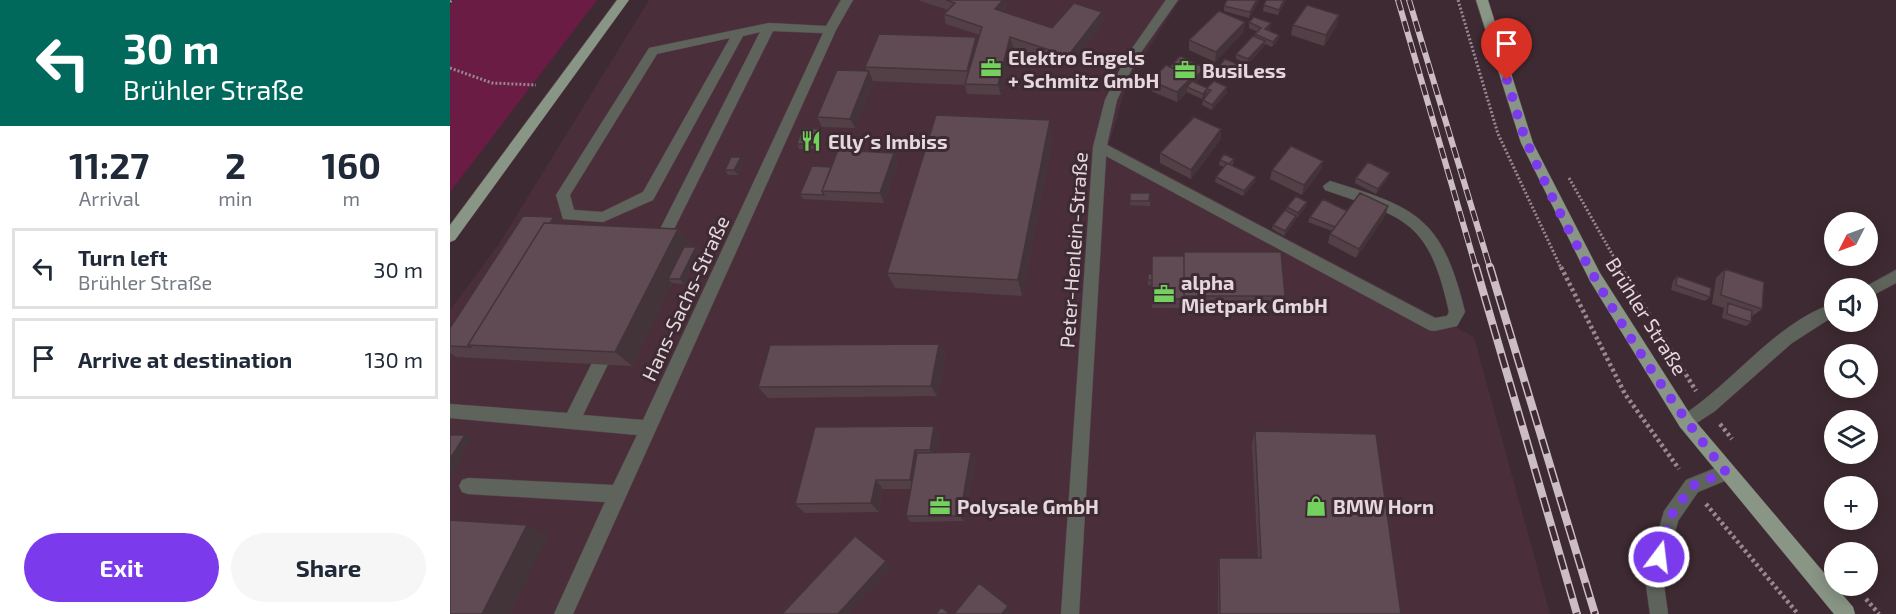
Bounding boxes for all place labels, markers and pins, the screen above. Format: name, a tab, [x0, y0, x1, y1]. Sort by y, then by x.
pin	[1481, 18, 1532, 80]
place label: Elektro Engels + Schmitz GmbH	[1008, 45, 1159, 92]
office icon: Elektro Engels + Schmitz GmbH	[979, 56, 1003, 80]
office icon: BusiLess	[1173, 58, 1197, 82]
place label: BusiLess	[1202, 58, 1286, 82]
restaurant icon: Elly´s Imbiss	[799, 129, 823, 153]
place label: Elly´s Imbiss	[828, 129, 948, 154]
place label: alpha Mietpark GmbH	[1181, 270, 1328, 317]
office icon: alpha Mietpark GmbH	[1152, 282, 1176, 306]
office icon: Polysale GmbH	[928, 494, 952, 518]
place label: Polysale GmbH	[957, 494, 1099, 519]
shop icon: BMW Horn	[1304, 494, 1328, 518]
place label: BMW Horn	[1333, 494, 1434, 518]

